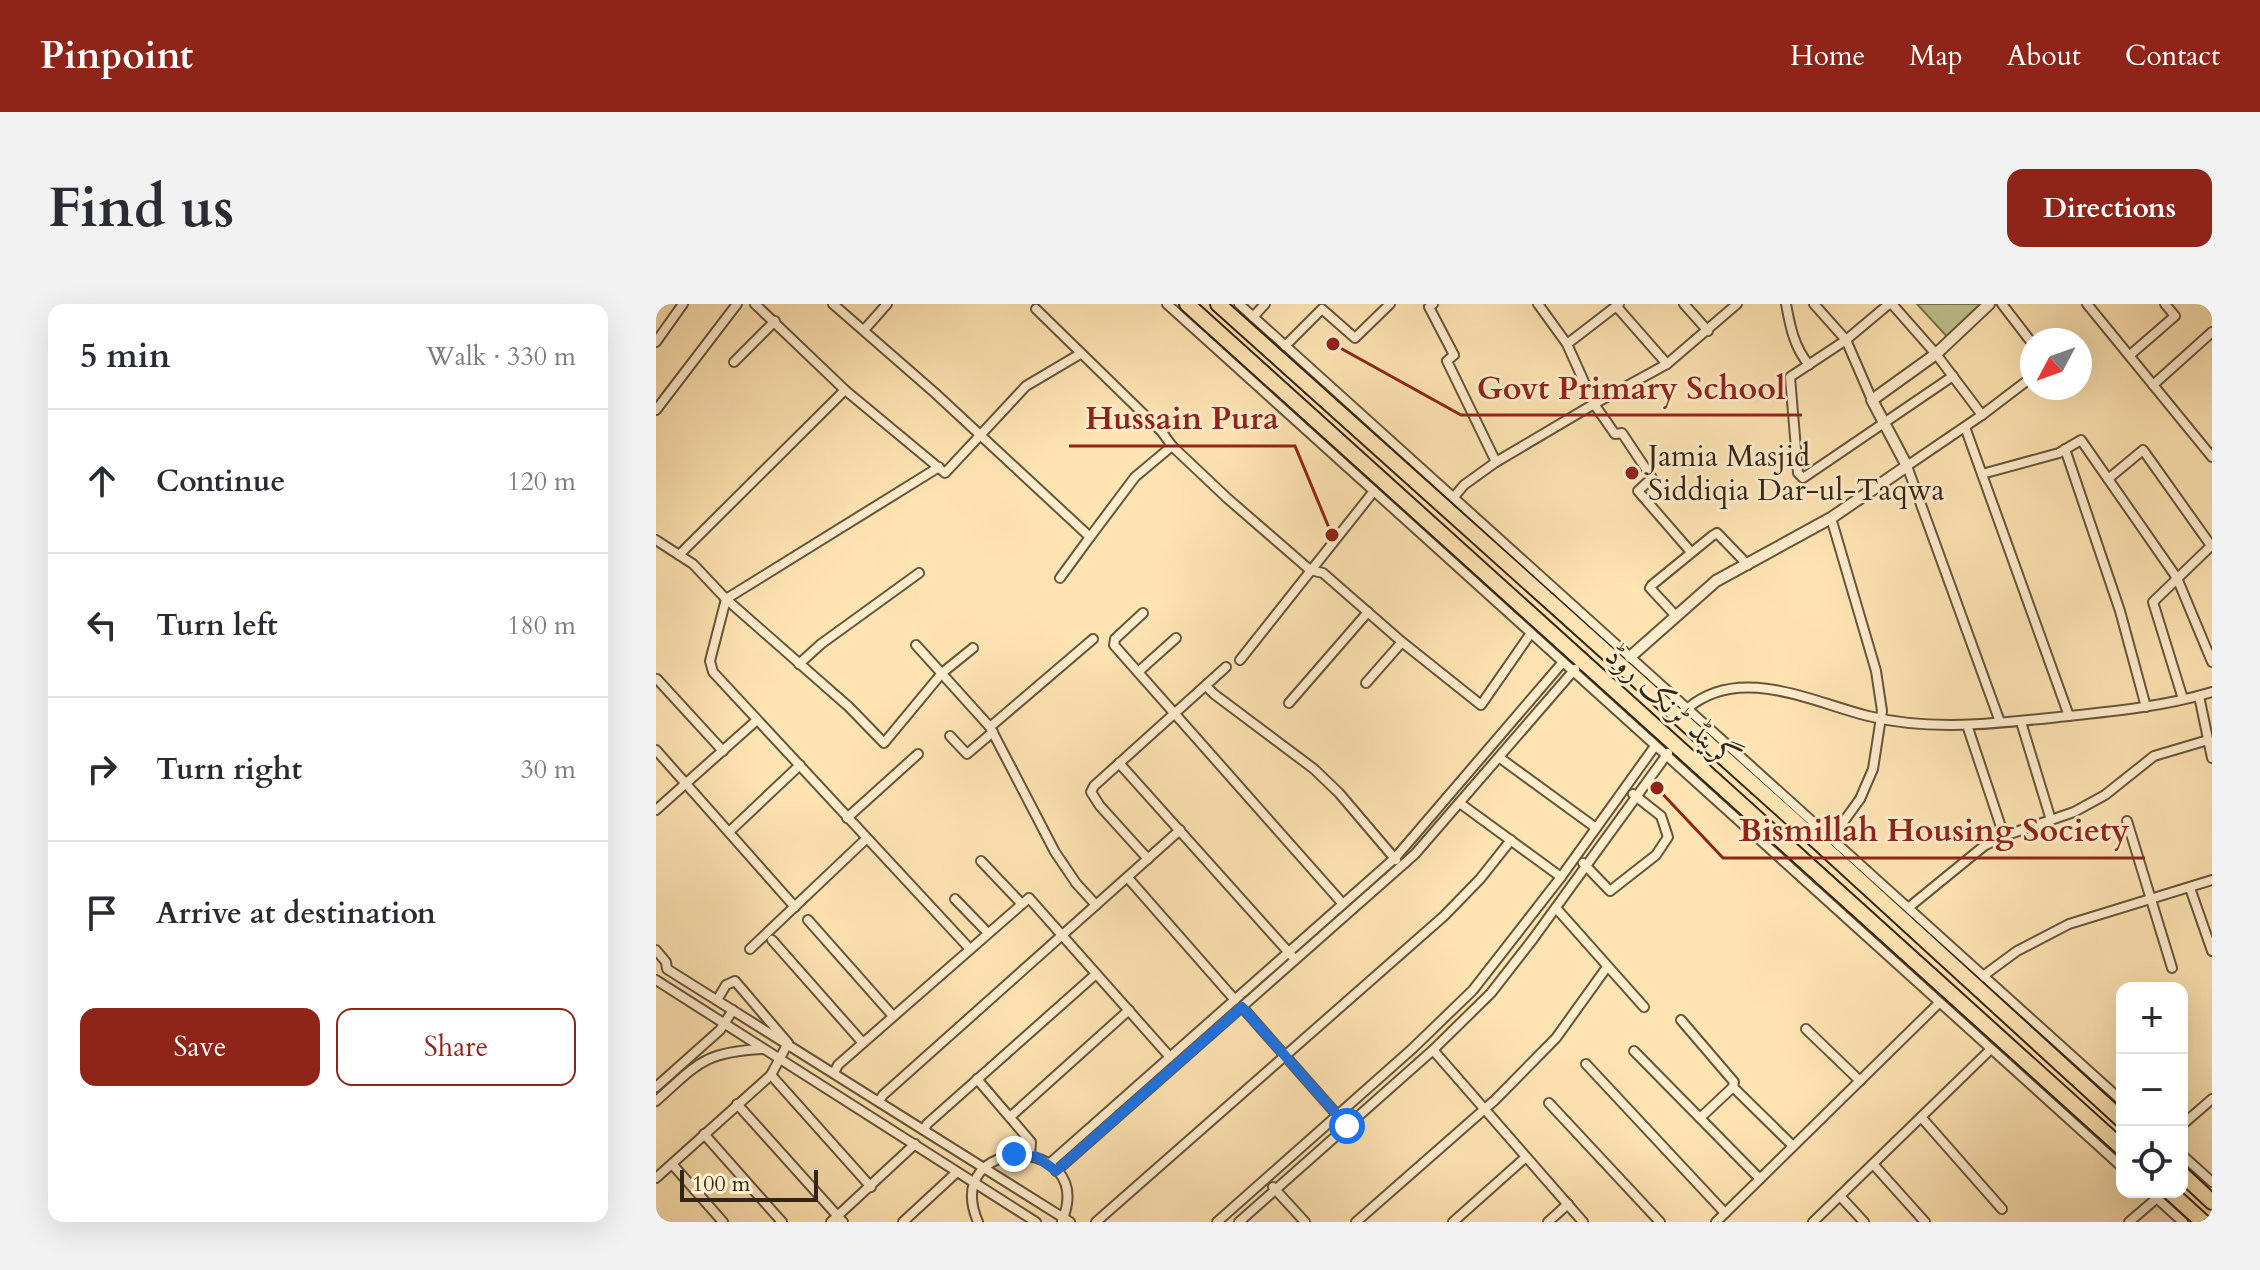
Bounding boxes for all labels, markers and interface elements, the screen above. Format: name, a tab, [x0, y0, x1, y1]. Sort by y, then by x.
text: Pinpoint	[40, 30, 193, 82]
text: Home	[1790, 37, 1865, 75]
text: Map	[1909, 37, 1963, 75]
text: About	[2007, 37, 2081, 75]
text: Contact	[2125, 37, 2220, 75]
button: Directions	[2007, 169, 2212, 247]
text: Find us	[48, 171, 234, 246]
north arrow	[2020, 328, 2092, 400]
text: 5 min	[80, 333, 171, 379]
text: Walk · 330 m	[426, 339, 576, 374]
callout: Govt Primary School	[1461, 359, 1802, 415]
text: Govt Primary School	[1477, 367, 1785, 411]
callout: Hussain Pura	[1069, 390, 1295, 446]
text: Hussain Pura	[1085, 397, 1279, 441]
place label: Jamia Masjid Siddiqia Dar-ul-Taqwa	[1644, 436, 1945, 511]
icon: ahead	[80, 459, 124, 503]
text: Continue	[156, 461, 285, 502]
text: 120 m	[507, 464, 576, 499]
marker: Jamia Masjid Siddiqia Dar-ul-Taqwa	[1623, 464, 1641, 482]
icon: left	[80, 603, 124, 647]
text: Turn left	[156, 605, 278, 646]
text: 180 m	[507, 608, 576, 643]
street label: گرینڈ ٹرنک روڈ	[1596, 636, 1748, 778]
icon: right	[80, 747, 124, 791]
text: Turn right	[156, 749, 302, 790]
text: 30 m	[520, 752, 576, 787]
callout: Bismillah Housing Society	[1723, 802, 2145, 858]
text: Bismillah Housing Society	[1739, 809, 2129, 853]
icon: arrive	[80, 891, 124, 935]
text: Arrive at destination	[156, 893, 436, 934]
map controls	[2116, 982, 2188, 1198]
button: +	[2116, 982, 2188, 1054]
button: Save	[80, 1008, 320, 1086]
button: Share	[336, 1008, 576, 1086]
button: −	[2116, 1054, 2188, 1126]
route start	[1329, 1108, 1365, 1144]
button: locate	[2116, 1126, 2188, 1198]
route end	[996, 1136, 1032, 1172]
scale bar	[680, 1166, 818, 1202]
text: 100 m	[692, 1169, 750, 1199]

